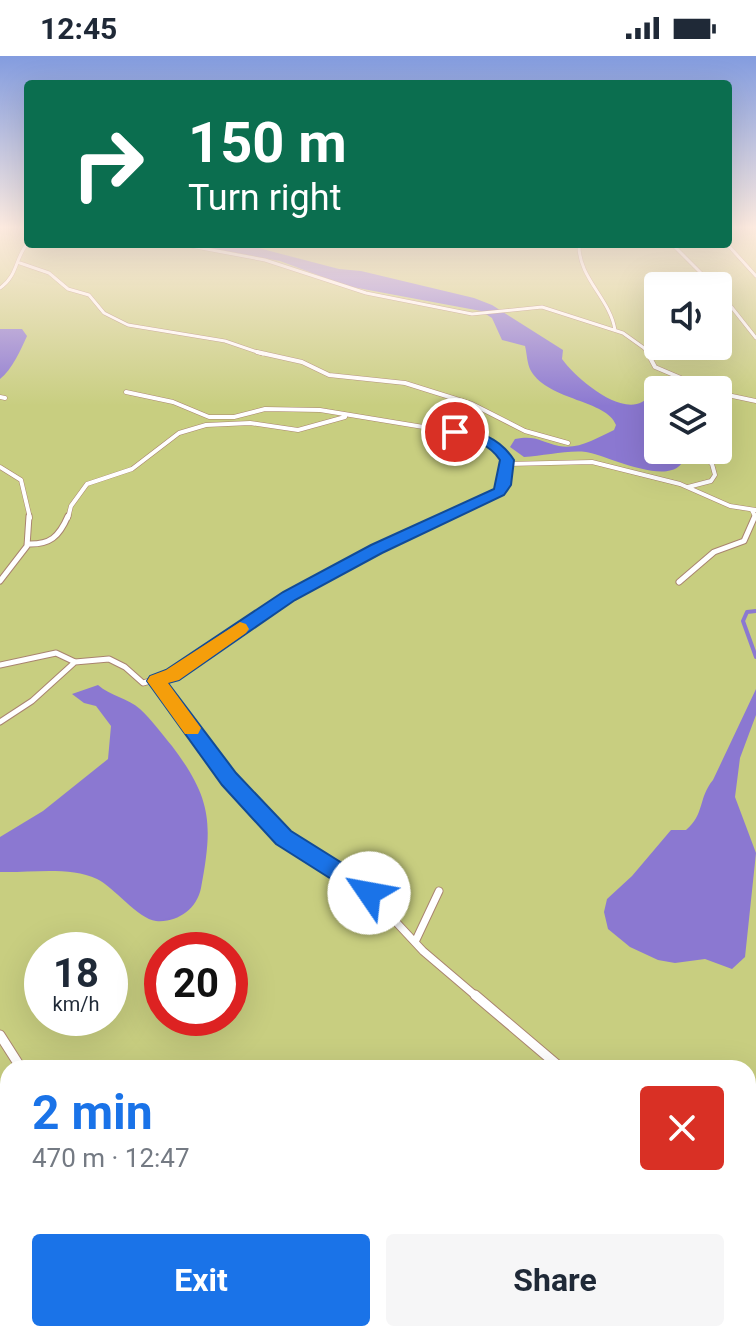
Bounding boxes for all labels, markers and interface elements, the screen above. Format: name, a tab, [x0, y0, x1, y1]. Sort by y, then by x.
text: 12:45	[40, 11, 117, 46]
text: 150 m	[188, 110, 347, 176]
icon: right	[56, 112, 160, 216]
text: Turn right	[188, 177, 341, 219]
map controls	[644, 272, 732, 464]
button: sound	[644, 272, 732, 360]
button: layers	[644, 376, 732, 464]
pin	[421, 398, 489, 466]
icon: arrive	[433, 410, 477, 454]
position arrow	[327, 851, 411, 935]
speed limit sign: 20	[144, 932, 248, 1036]
text: 18	[53, 950, 99, 997]
text: km/h	[53, 992, 99, 1016]
text: 2 min	[32, 1084, 153, 1141]
button: close	[640, 1086, 724, 1170]
text: 470 m · 12:47	[32, 1143, 190, 1173]
button: Exit	[32, 1234, 370, 1326]
button: Share	[386, 1234, 724, 1326]

